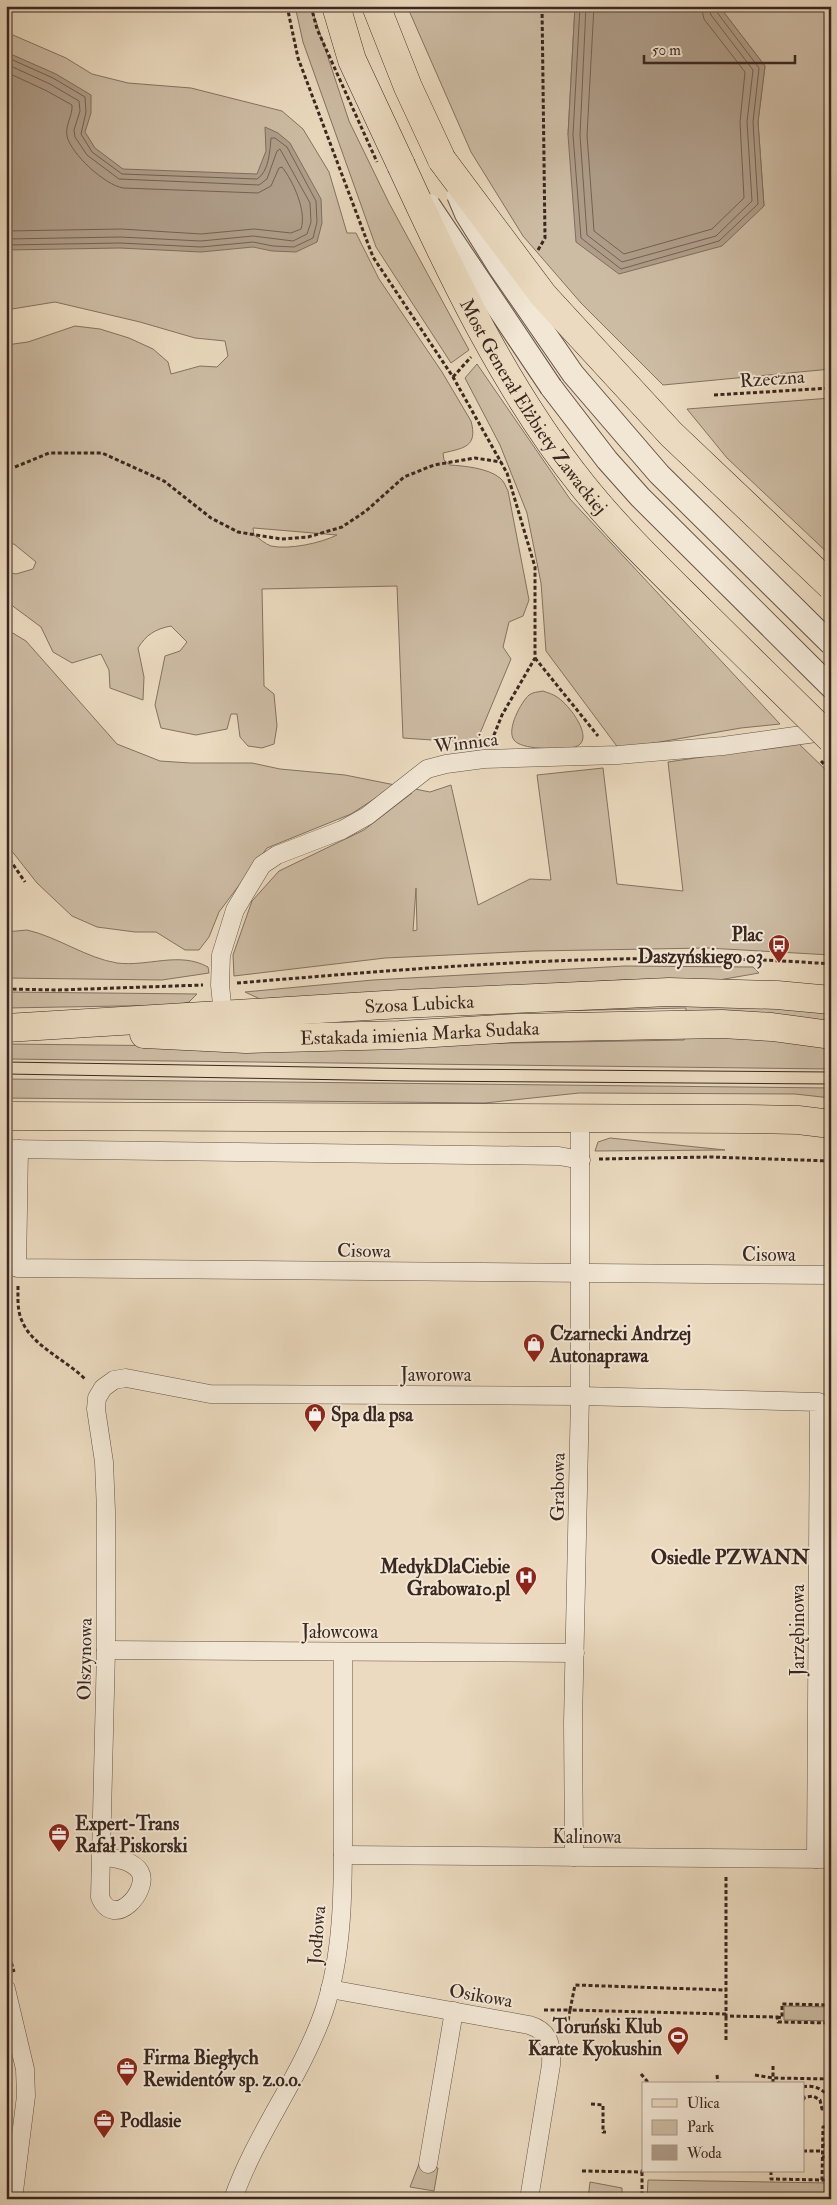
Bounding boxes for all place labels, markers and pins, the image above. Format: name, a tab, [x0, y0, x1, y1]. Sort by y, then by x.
place label: Plac Daszyńskiego 03	[638, 923, 763, 970]
bus stop icon: Plac Daszyńskiego 03	[767, 933, 791, 964]
place label: Czarnecki Andrzej Autonaprawa	[549, 1322, 691, 1369]
shop icon: Czarnecki Andrzej Autonaprawa	[522, 1332, 546, 1363]
shop icon: Spa dla psa	[303, 1402, 327, 1433]
place label: Spa dla psa	[331, 1403, 414, 1428]
place label: MedykDlaCiebie Grabowa10.pl	[379, 1555, 510, 1602]
hospital icon: MedykDlaCiebie Grabowa10.pl	[514, 1565, 538, 1596]
place label: Expert-Trans Rafał Piskorski	[75, 1812, 188, 1858]
office icon: Expert-Trans Rafał Piskorski	[47, 1822, 71, 1853]
place label: Toruński Klub Karate Kyokushin	[528, 2015, 663, 2062]
sports icon: Toruński Klub Karate Kyokushin	[666, 2025, 690, 2056]
place label: Firma Biegłych Rewidentów sp. z.o.o.	[143, 2046, 302, 2093]
office icon: Firma Biegłych Rewidentów sp. z.o.o.	[115, 2056, 139, 2087]
office icon: Podlasie	[92, 2108, 116, 2139]
place label: Podlasie	[120, 2109, 181, 2133]

